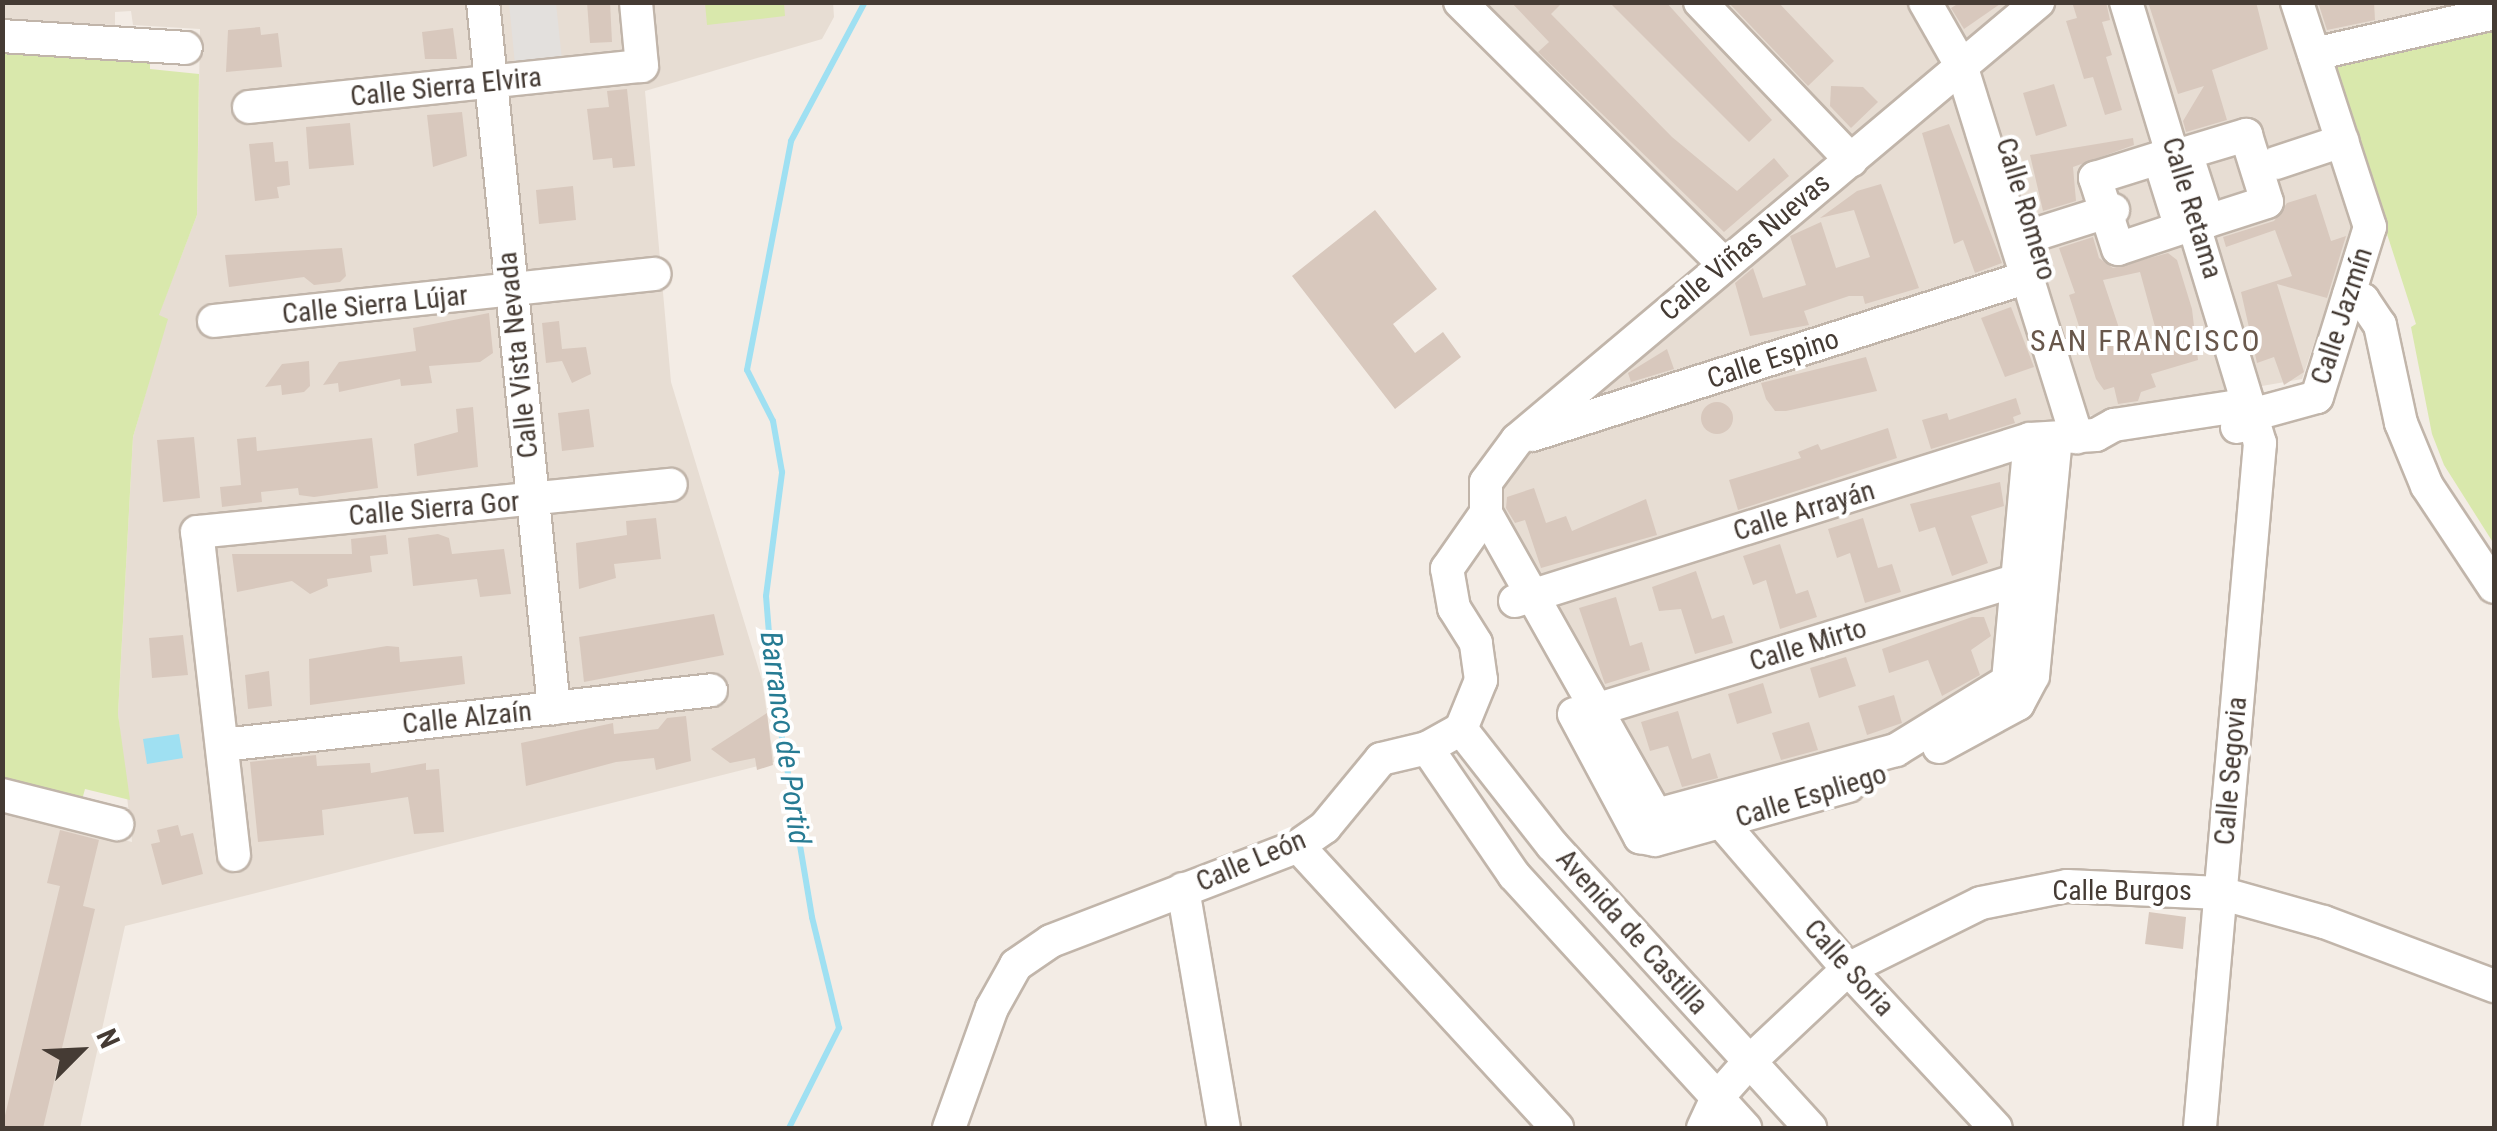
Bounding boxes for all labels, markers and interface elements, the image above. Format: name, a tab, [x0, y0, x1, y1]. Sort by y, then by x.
street label: Calle Sierra Elvira	[349, 60, 543, 114]
street label: Calle Retama	[2155, 133, 2229, 283]
street label: Calle Romero	[1988, 134, 2064, 284]
street label: Calle Viñas Nuevas	[1653, 166, 1837, 328]
street label: Calle Jazmín	[2304, 243, 2380, 389]
street label: Calle Vista Nevada	[490, 250, 546, 460]
street label: Calle Sierra Lújar	[280, 279, 470, 331]
street label: Calle Espino	[1703, 322, 1843, 396]
district label: SAN FRANCISCO	[2030, 323, 2262, 359]
street label: Calle Arrayán	[1729, 474, 1879, 548]
street label: Calle Sierra Gor	[347, 485, 521, 533]
street label: Calle Mirto	[1745, 611, 1871, 679]
water label: Barranco de Portid	[752, 629, 818, 847]
street label: Calle Alzaín	[401, 694, 533, 742]
street label: Calle Segovia	[2208, 695, 2254, 847]
street label: Calle Espliego	[1731, 757, 1891, 835]
street label: Calle León	[1191, 823, 1311, 899]
street label: Avenida de Castilla	[1549, 843, 1715, 1021]
street label: Calle Burgos	[2052, 874, 2192, 908]
street label: Calle Soria	[1797, 913, 1901, 1023]
north arrow	[30, 1001, 130, 1101]
text: N	[89, 1024, 126, 1053]

